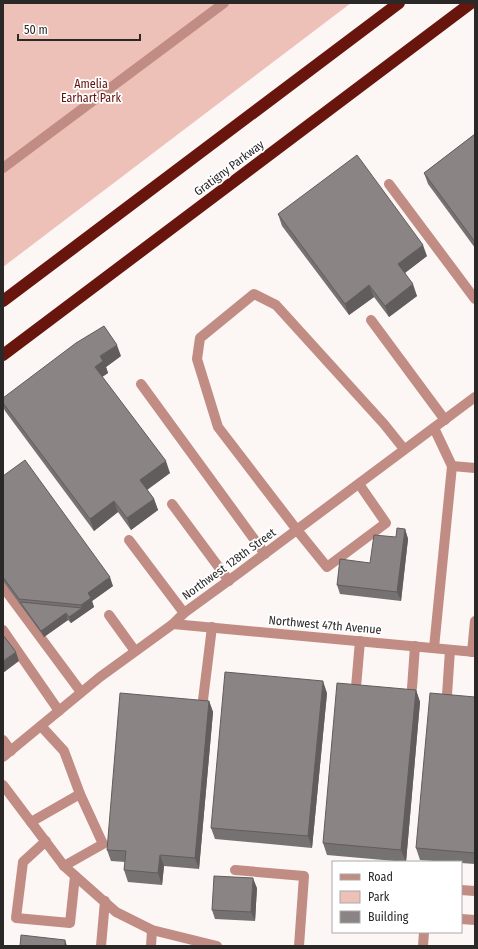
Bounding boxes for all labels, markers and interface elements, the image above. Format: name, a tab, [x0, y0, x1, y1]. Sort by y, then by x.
scale bar	[18, 16, 140, 42]
text: 50 m	[24, 23, 48, 37]
park label: Amelia Earhart Park	[61, 77, 121, 105]
street label: Gratigny Parkway	[191, 137, 267, 199]
street label: Northwest 128th Street	[179, 525, 279, 603]
street label: Northwest 47th Avenue	[268, 613, 382, 637]
legend	[332, 861, 462, 933]
text: Road	[368, 870, 393, 884]
text: Park	[368, 890, 390, 904]
text: Building	[368, 910, 409, 924]

